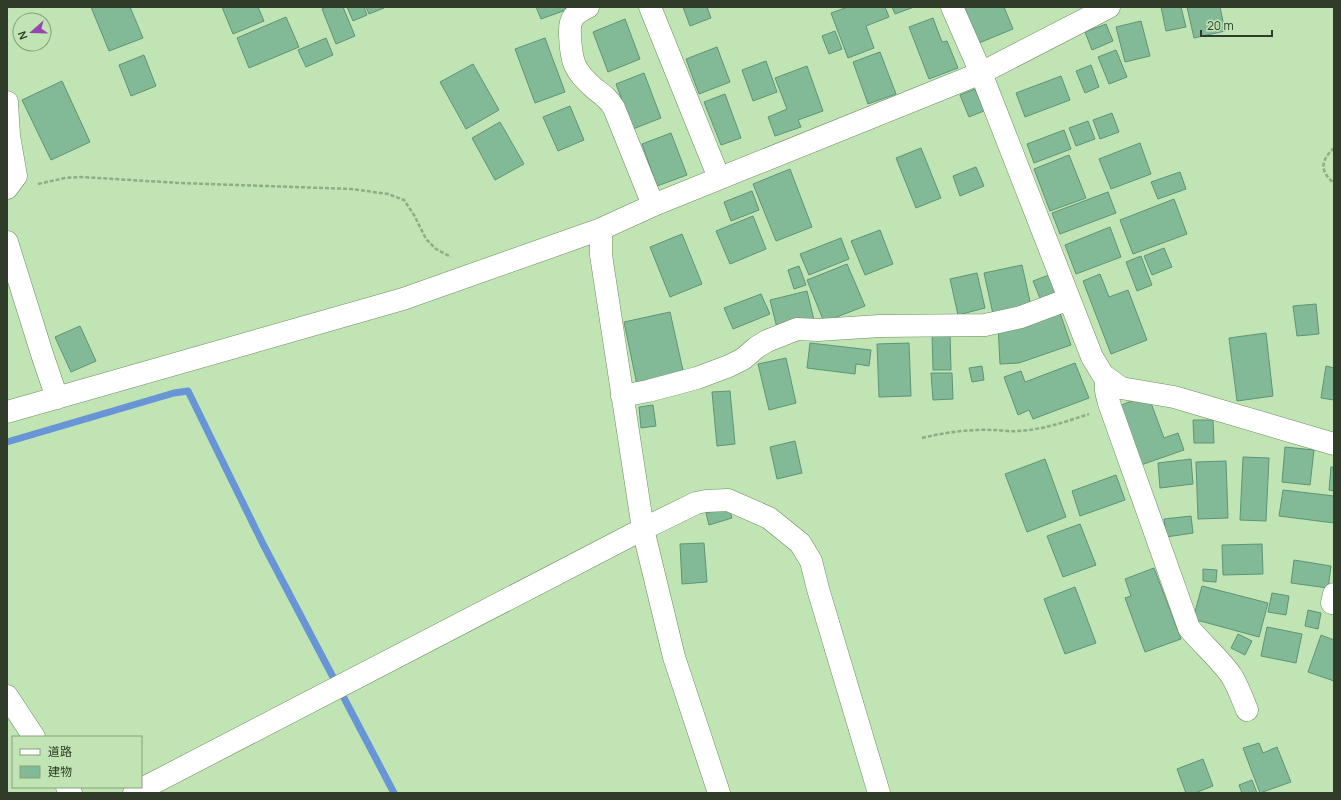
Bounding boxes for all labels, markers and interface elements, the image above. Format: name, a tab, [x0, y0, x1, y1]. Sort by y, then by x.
north arrow	[12, 12, 52, 52]
scale bar	[1201, 12, 1272, 38]
text: 20 m	[1207, 17, 1234, 34]
text: N	[14, 29, 31, 42]
legend	[12, 736, 142, 788]
text: 道路	[48, 743, 72, 760]
text: 建物	[48, 763, 72, 780]

